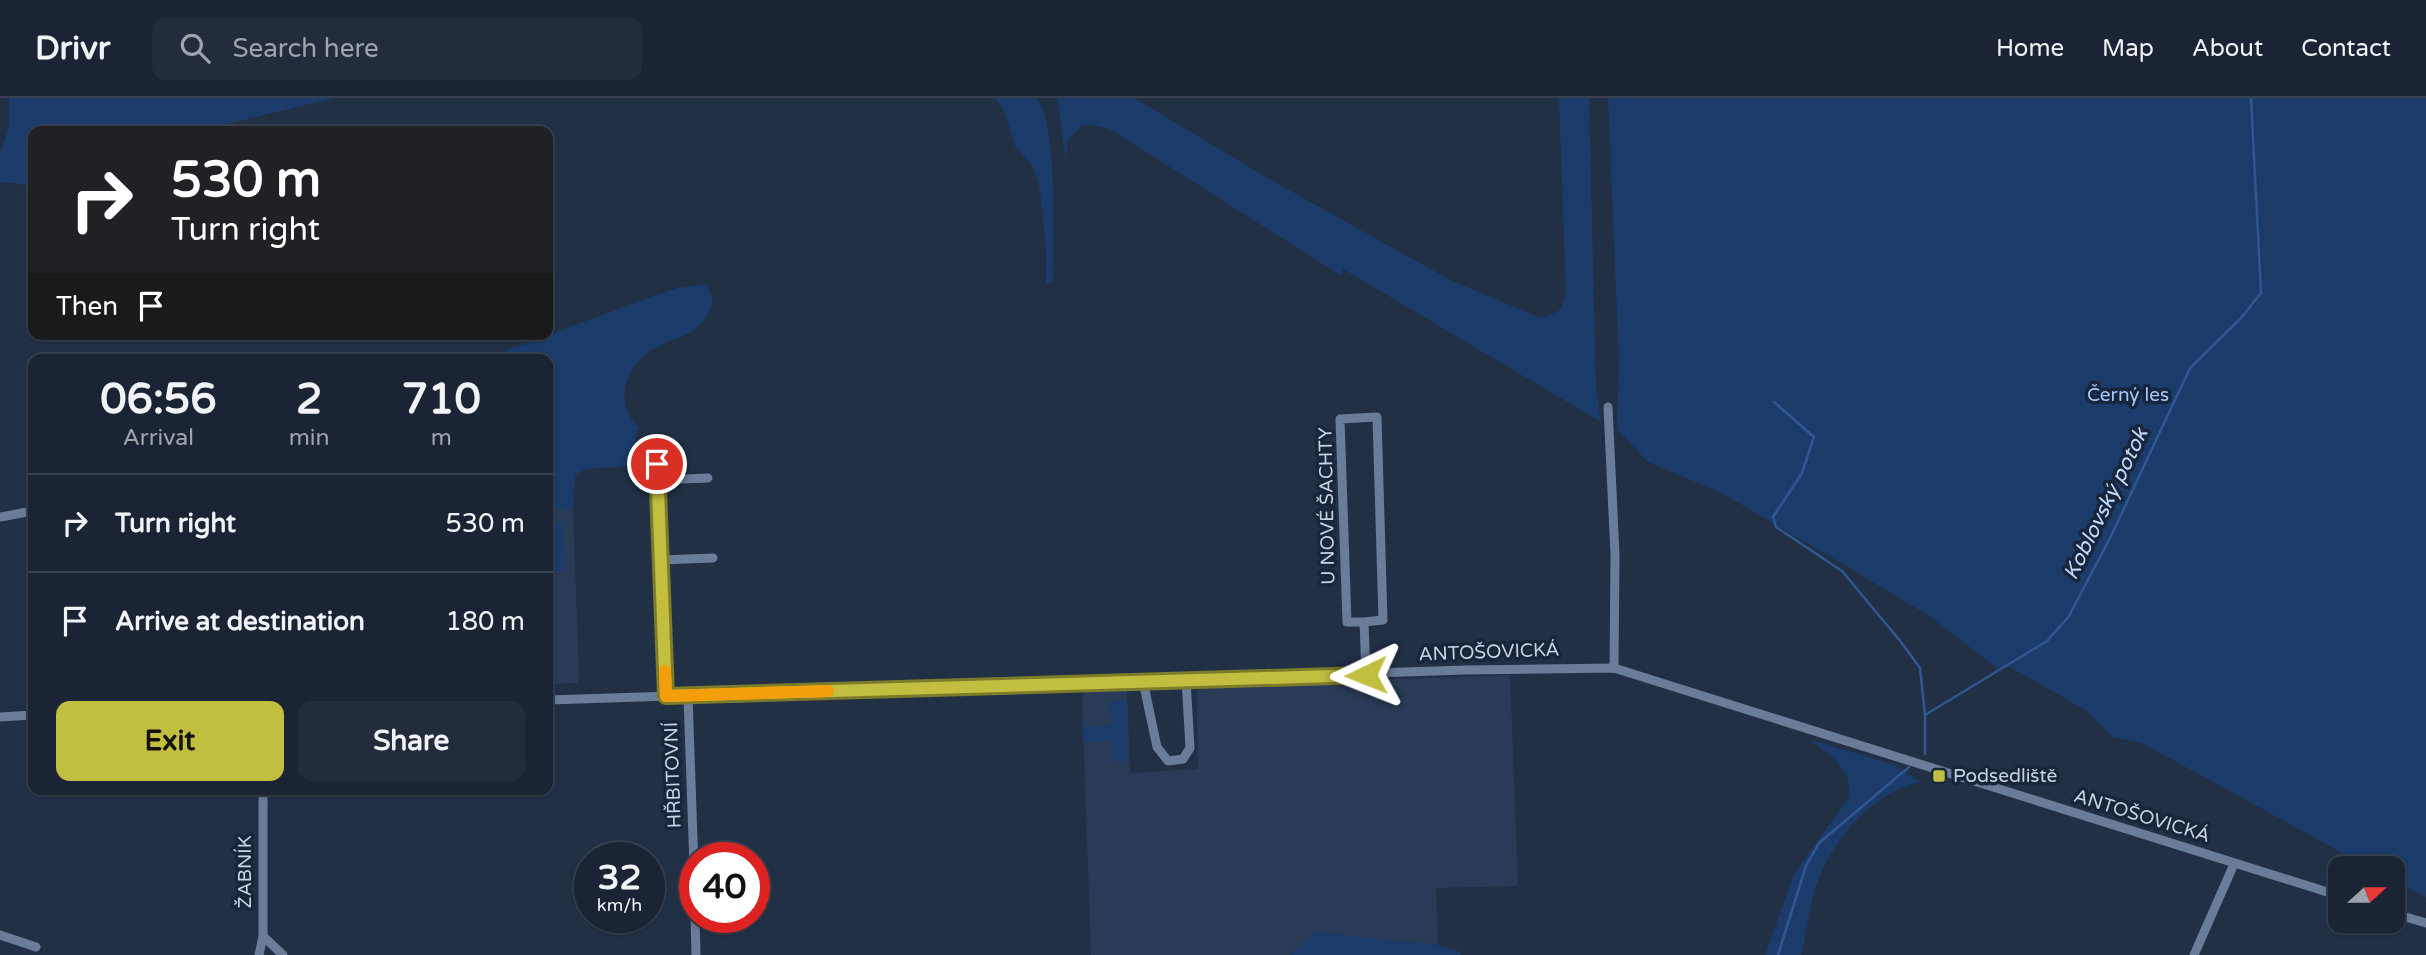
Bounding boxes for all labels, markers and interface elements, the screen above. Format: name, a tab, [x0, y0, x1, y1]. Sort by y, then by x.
search box	[152, 17, 642, 80]
text: Drivr	[35, 29, 110, 68]
icon: search	[176, 29, 214, 67]
text: Search here	[232, 33, 379, 64]
text: Home	[1996, 34, 2064, 63]
text: Map	[2102, 34, 2154, 63]
text: About	[2192, 34, 2263, 63]
text: Contact	[2301, 34, 2391, 63]
text: 530 m	[171, 151, 321, 210]
icon: right	[56, 154, 147, 245]
text: Turn right	[171, 211, 320, 249]
icon: arrive	[132, 287, 170, 325]
text: Then	[56, 291, 118, 322]
text: 06:56	[100, 374, 217, 425]
text: 2	[296, 374, 322, 425]
text: 710	[402, 374, 481, 425]
park label: Černý les	[2087, 384, 2169, 406]
water label: Koblovský potok	[2059, 423, 2154, 584]
text: Arrival	[123, 424, 194, 452]
text: min	[289, 424, 330, 452]
text: m	[431, 424, 452, 452]
street label: U NOVÉ ŠACHTY	[1315, 427, 1339, 585]
pin	[627, 434, 687, 494]
icon: arrive	[638, 445, 676, 483]
icon: right	[56, 504, 94, 542]
text: Turn right	[115, 508, 236, 539]
text: 530 m	[445, 508, 525, 539]
icon: arrive	[56, 602, 94, 640]
text: Arrive at destination	[115, 606, 365, 637]
text: 180 m	[445, 606, 525, 637]
position arrow	[1329, 638, 1403, 712]
street label: ANTOŠOVICKÁ	[1418, 638, 1560, 665]
button: Exit	[56, 701, 284, 781]
button: Share	[298, 701, 525, 781]
street label: HŘBITOVNÍ	[659, 721, 686, 829]
place label: Podsedliště	[1953, 765, 2057, 787]
marker: Podsedliště	[1931, 768, 1947, 784]
street label: ANTOŠOVICKÁ	[2071, 784, 2213, 847]
street label: ŽABNÍK	[233, 835, 256, 908]
speed limit sign: 40	[679, 842, 770, 933]
north arrow	[2328, 856, 2404, 933]
map controls	[2328, 856, 2405, 933]
text: 32	[598, 857, 641, 899]
text: km/h	[597, 894, 642, 916]

